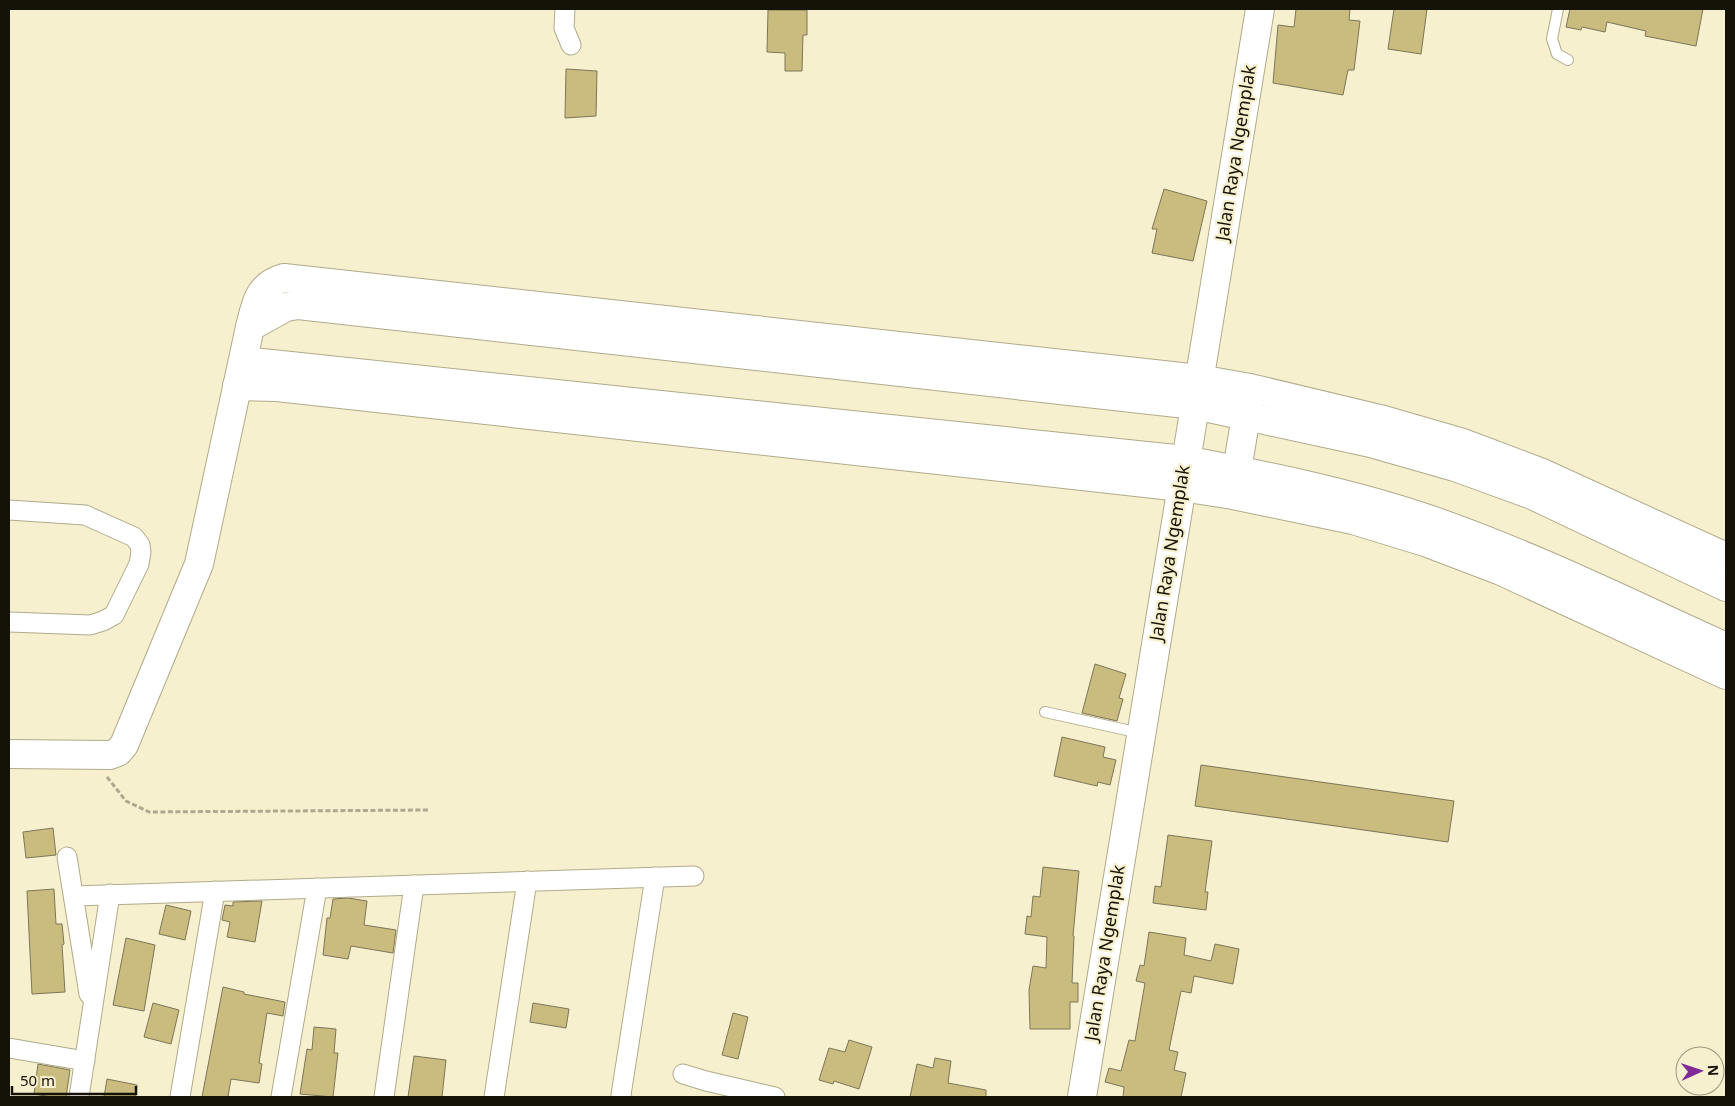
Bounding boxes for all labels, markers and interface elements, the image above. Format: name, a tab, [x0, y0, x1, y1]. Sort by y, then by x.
street label: Jalan Raya Ngemplak	[1209, 63, 1261, 245]
street label: Jalan Raya Ngemplak	[1143, 463, 1195, 645]
street label: Jalan Raya Ngemplak	[1078, 863, 1130, 1045]
north arrow	[1675, 1046, 1725, 1096]
scale bar	[12, 1064, 136, 1096]
text: N	[1704, 1064, 1723, 1076]
text: 50 m	[20, 1070, 55, 1090]

